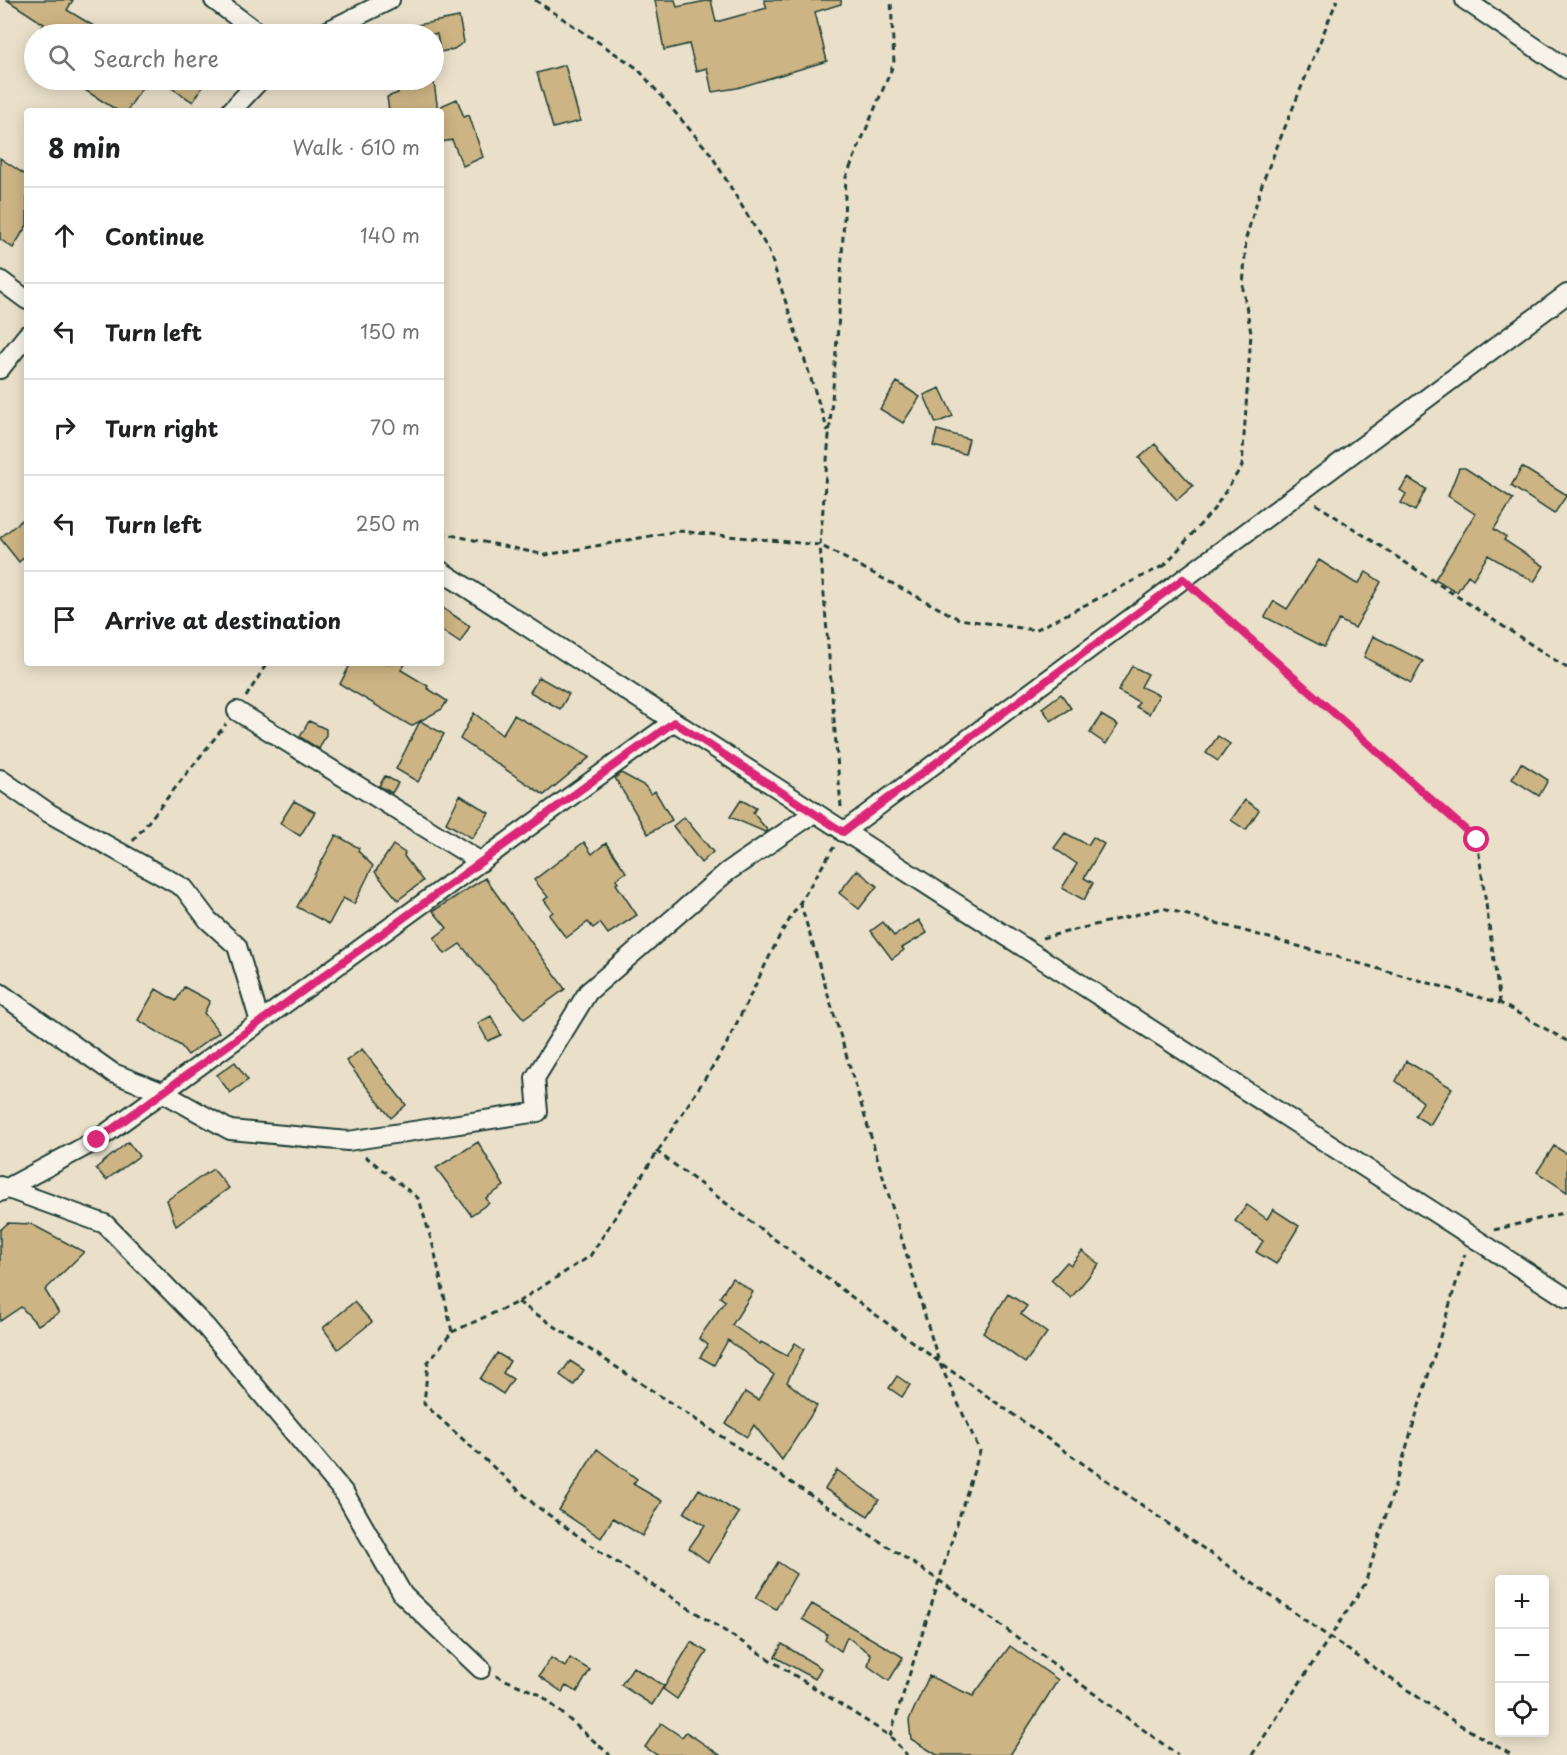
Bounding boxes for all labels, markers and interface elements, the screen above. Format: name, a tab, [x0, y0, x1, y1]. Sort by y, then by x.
search box	[24, 24, 444, 90]
icon: search	[45, 41, 78, 74]
text: Search here	[93, 41, 219, 74]
text: 8 min	[48, 128, 121, 167]
text: Walk · 610 m	[293, 132, 420, 162]
icon: ahead	[48, 219, 81, 252]
text: Continue	[105, 219, 204, 252]
text: 140 m	[360, 220, 420, 250]
icon: left	[48, 315, 81, 348]
text: Turn left	[105, 315, 202, 348]
text: 150 m	[360, 316, 420, 346]
icon: right	[48, 411, 81, 444]
text: Turn right	[105, 411, 218, 444]
text: 70 m	[370, 412, 420, 442]
icon: left	[48, 507, 81, 540]
text: Turn left	[105, 507, 202, 540]
text: 250 m	[356, 508, 420, 538]
icon: arrive	[48, 603, 81, 636]
text: Arrive at destination	[105, 603, 341, 636]
route start	[1463, 826, 1489, 852]
route end	[83, 1126, 109, 1152]
map controls	[1495, 1575, 1549, 1737]
button: +	[1495, 1575, 1549, 1629]
button: −	[1495, 1629, 1549, 1683]
button: locate	[1495, 1683, 1549, 1737]

